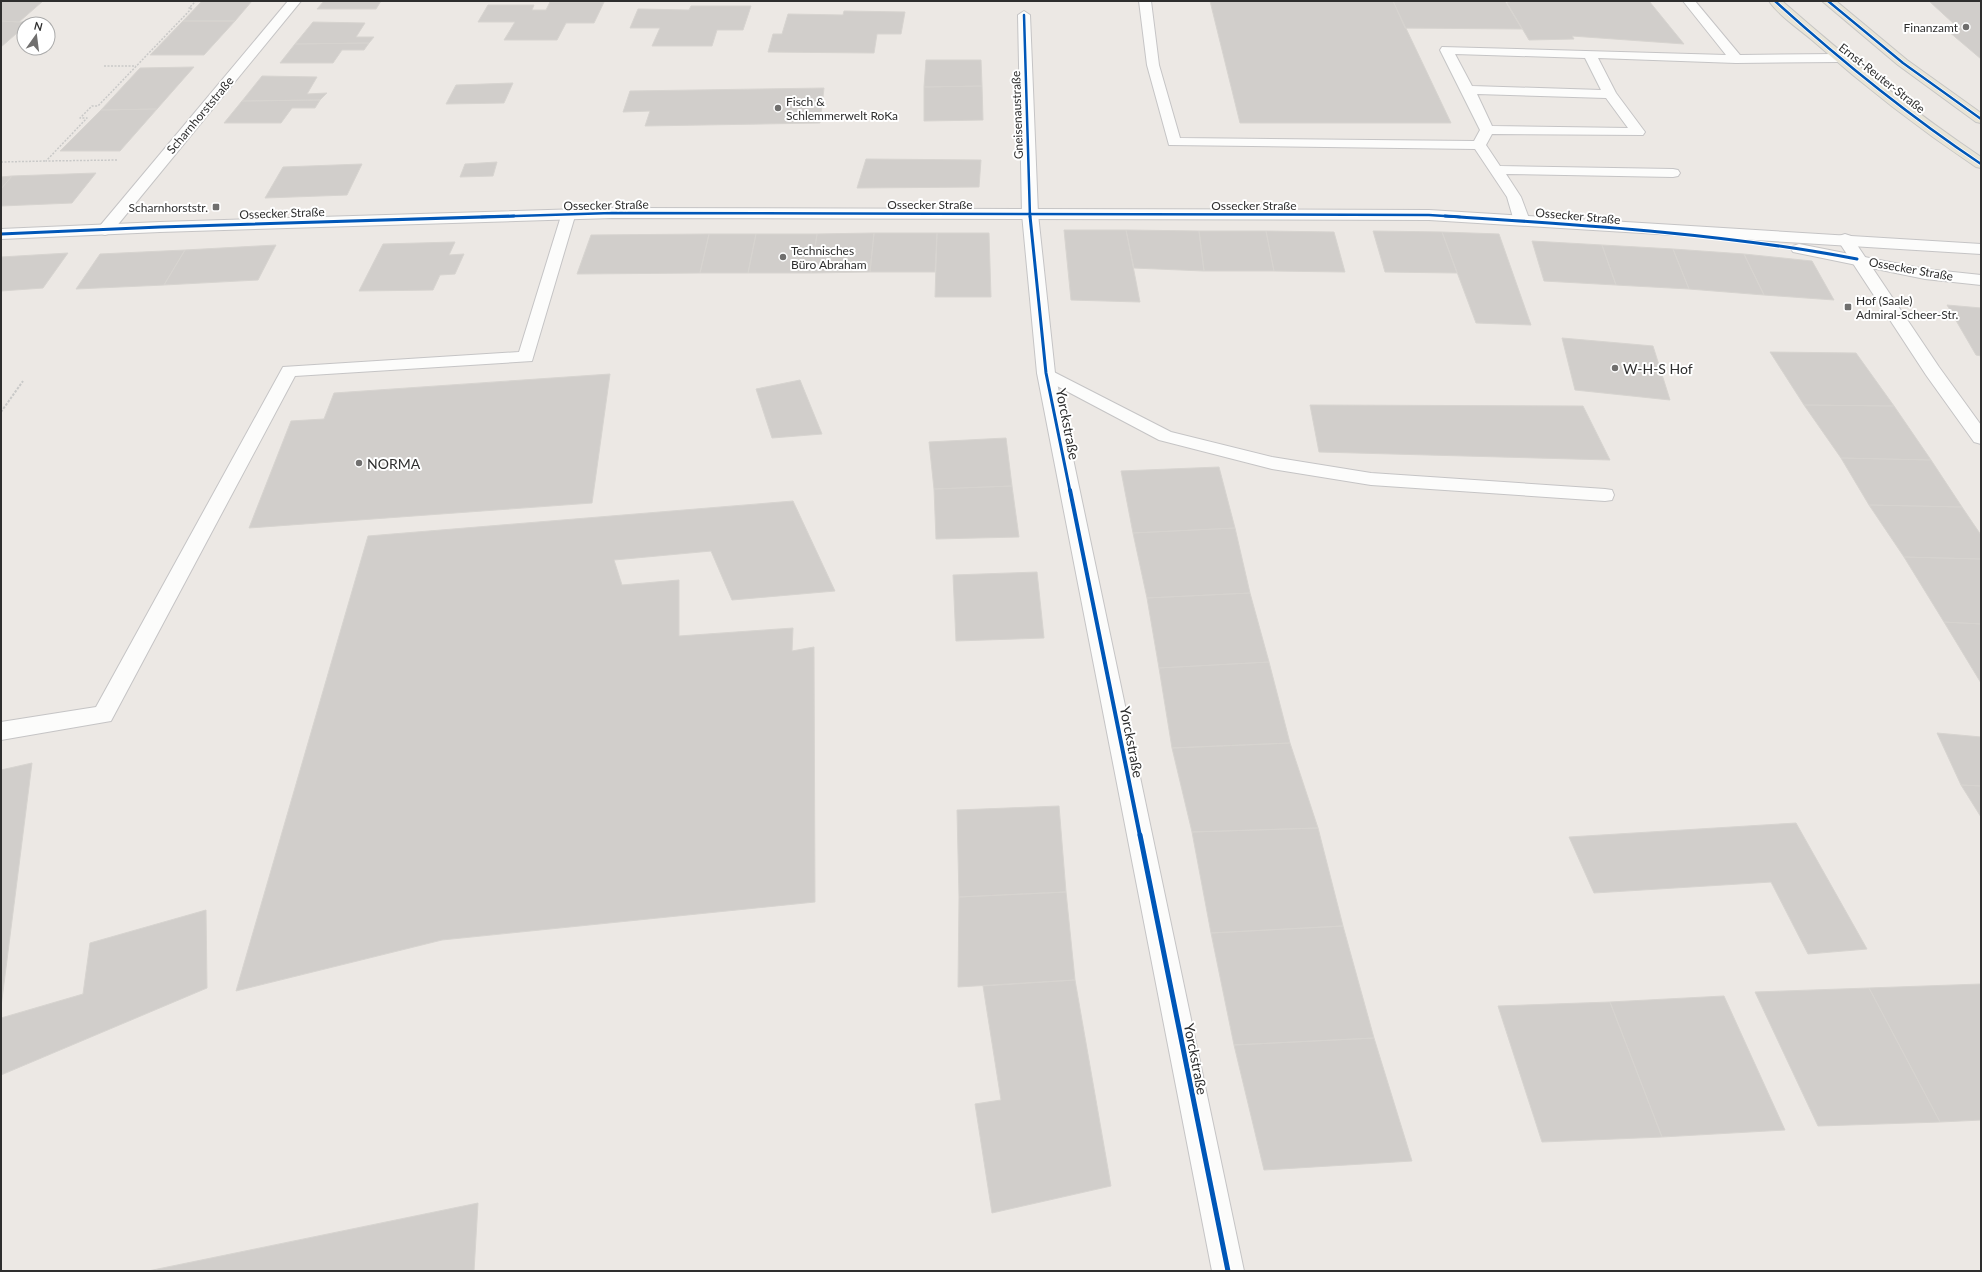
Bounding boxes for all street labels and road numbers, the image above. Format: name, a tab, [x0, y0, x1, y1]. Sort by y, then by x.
street label: Ernst-Reuter-Straße	[1836, 40, 1928, 116]
street label: Gneisenaustraße	[1008, 71, 1026, 159]
street label: Scharnhorststraße	[163, 73, 237, 157]
street label: Ossecker Straße	[563, 197, 649, 213]
street label: Ossecker Straße	[887, 197, 973, 212]
street label: Ossecker Straße	[1211, 198, 1297, 213]
street label: Ossecker Straße	[239, 204, 325, 222]
street label: Ossecker Straße	[1535, 205, 1621, 227]
street label: Ossecker Straße	[1868, 254, 1954, 284]
street label: Yorckstraße	[1053, 387, 1083, 461]
street label: Yorckstraße	[1117, 705, 1147, 779]
street label: Yorckstraße	[1181, 1022, 1211, 1096]

